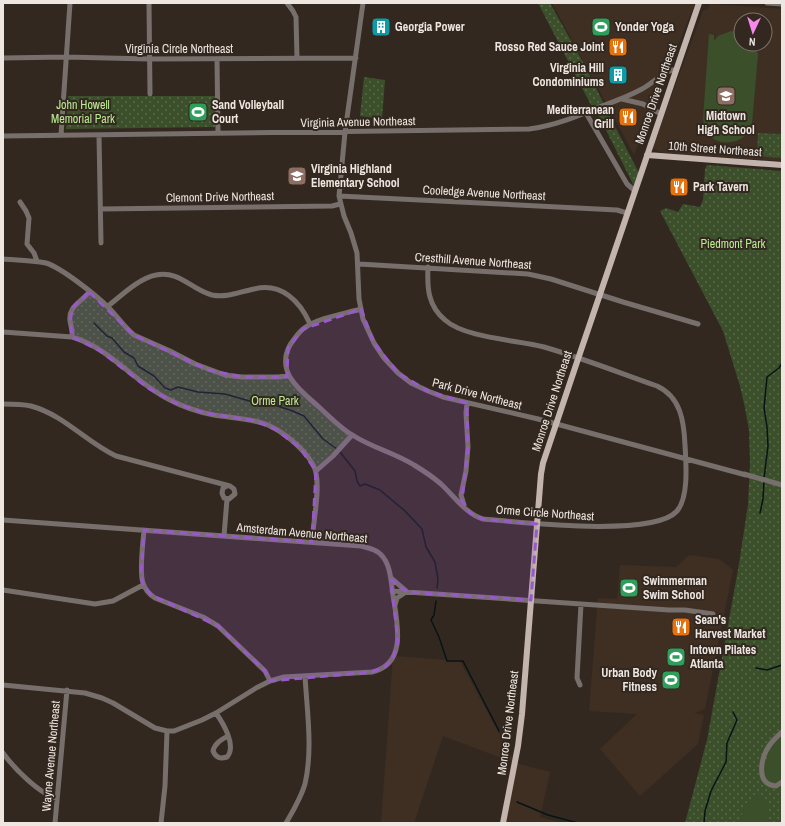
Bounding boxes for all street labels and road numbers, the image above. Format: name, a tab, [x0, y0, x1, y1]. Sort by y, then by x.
street label: Virginia Circle Northeast	[125, 41, 233, 57]
street label: Monroe Drive Northeast	[631, 42, 681, 146]
street label: Virginia Avenue Northeast	[300, 113, 416, 131]
street label: 10th Street Northeast	[668, 138, 762, 160]
street label: Cooledge Avenue Northeast	[422, 182, 546, 204]
street label: Clemont Drive Northeast	[166, 188, 275, 206]
street label: Cresthill Avenue Northeast	[414, 249, 532, 273]
street label: Monroe Drive Northeast	[528, 348, 576, 453]
street label: Park Drive Northeast	[431, 374, 524, 414]
street label: Orme Circle Northeast	[495, 502, 595, 524]
street label: Amsterdam Avenue Northeast	[235, 519, 368, 547]
street label: Monroe Drive Northeast	[494, 670, 522, 776]
street label: Wayne Avenue Northeast	[38, 700, 64, 812]

